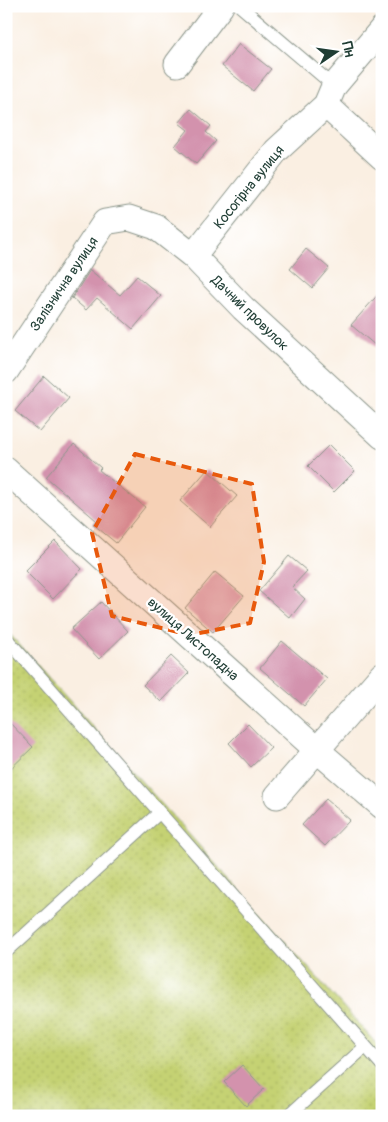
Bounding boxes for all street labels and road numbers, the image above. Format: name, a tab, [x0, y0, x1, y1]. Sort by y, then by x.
street label: Косогірна вулиця	[210, 142, 288, 232]
street label: Залізнична вулиця	[26, 234, 102, 334]
street label: Дачний провулок	[207, 271, 292, 354]
street label: вулиця Листопадна	[144, 594, 242, 684]

